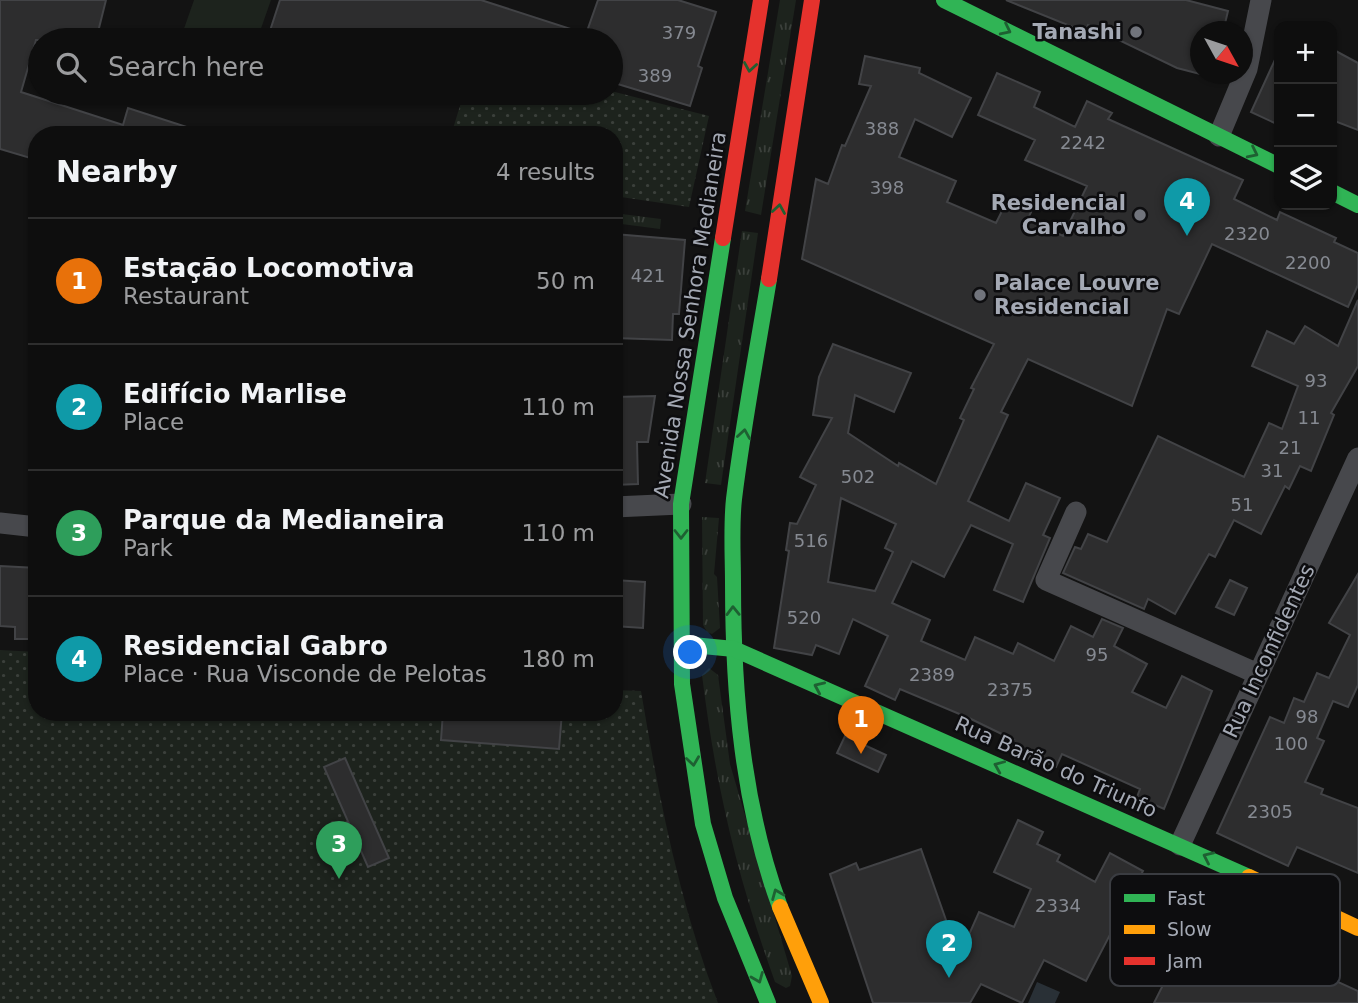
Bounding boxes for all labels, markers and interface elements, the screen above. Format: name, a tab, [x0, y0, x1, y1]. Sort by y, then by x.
place label: Tanashi	[1032, 20, 1122, 44]
north arrow	[1190, 21, 1253, 84]
map controls	[1274, 21, 1337, 210]
button: +	[1274, 21, 1337, 84]
house number: 379	[662, 22, 696, 43]
one-way arrow	[999, 22, 1011, 36]
marker: Tanashi	[1128, 24, 1144, 40]
search box	[28, 28, 623, 105]
icon: search	[52, 48, 90, 86]
text: Search here	[108, 52, 264, 82]
one-way arrow	[743, 61, 758, 73]
house number: 389	[638, 65, 672, 86]
button: −	[1274, 84, 1337, 147]
house number: 388	[865, 118, 899, 139]
street label: Avenida Nossa Senhora Medianeira	[649, 130, 731, 500]
house number: 2242	[1060, 132, 1106, 153]
one-way arrow	[1246, 145, 1258, 159]
button: layers	[1274, 147, 1337, 210]
text: Nearby	[56, 154, 178, 189]
text: 4 results	[496, 159, 595, 185]
house number: 398	[870, 177, 904, 198]
pin: 4	[1164, 178, 1210, 236]
place label: Residencial Carvalho	[991, 191, 1126, 239]
one-way arrow	[771, 203, 786, 215]
marker: Residencial Carvalho	[1132, 207, 1148, 223]
house number: 2320	[1224, 223, 1270, 244]
house number: 2200	[1285, 252, 1331, 273]
text: Estação Locomotiva	[123, 253, 415, 283]
house number: 421	[631, 265, 665, 286]
text: 1	[71, 268, 87, 294]
text: 50 m	[536, 268, 595, 294]
place label: Palace Louvre Residencial	[994, 271, 1159, 319]
text: Restaurant	[123, 283, 249, 309]
marker: Palace Louvre Residencial	[972, 287, 988, 303]
house number: 93	[1305, 370, 1327, 391]
text: Edifício Marlise	[123, 379, 347, 409]
text: 2	[71, 394, 87, 420]
text: 110 m	[521, 394, 595, 420]
house number: 11	[1298, 407, 1320, 428]
text: Place	[123, 409, 184, 435]
one-way arrow	[736, 428, 751, 440]
house number: 21	[1279, 437, 1301, 458]
house number: 31	[1261, 460, 1283, 481]
house number: 502	[841, 466, 875, 487]
house number: 51	[1231, 494, 1253, 515]
text: Parque da Medianeira	[123, 505, 445, 535]
text: 3	[71, 520, 87, 546]
text: 110 m	[521, 520, 595, 546]
one-way arrow	[673, 530, 689, 540]
house number: 516	[794, 530, 828, 551]
text: Park	[123, 535, 173, 561]
street label: Rua Inconfidentes	[1218, 560, 1320, 742]
one-way arrow	[725, 605, 741, 616]
house number: 520	[787, 607, 821, 628]
text: Residencial Gabro	[123, 631, 388, 661]
your location	[673, 635, 707, 669]
house number: 95	[1086, 644, 1108, 665]
text: 4	[71, 646, 87, 672]
text: 180 m	[521, 646, 595, 672]
text: Place · Rua Visconde de Pelotas	[123, 661, 487, 687]
house number: 2389	[909, 664, 955, 685]
house number: 2375	[987, 679, 1033, 700]
one-way arrow	[814, 681, 826, 695]
pin: 1	[838, 696, 884, 754]
house number: 98	[1296, 706, 1318, 727]
street label: Rua Barão do Triunfo	[951, 712, 1161, 822]
house number: 100	[1274, 733, 1308, 754]
one-way arrow	[686, 755, 701, 767]
one-way arrow	[994, 760, 1006, 774]
house number: 2305	[1247, 801, 1293, 822]
pin: 3	[316, 821, 362, 879]
one-way arrow	[1202, 852, 1215, 866]
legend	[1110, 874, 1340, 986]
text: Fast	[1167, 887, 1205, 909]
one-way arrow	[771, 889, 785, 901]
house number: 2334	[1035, 895, 1081, 916]
text: Slow	[1167, 918, 1212, 940]
pin: 2	[926, 920, 972, 978]
text: Jam	[1166, 950, 1203, 972]
one-way arrow	[750, 971, 764, 983]

